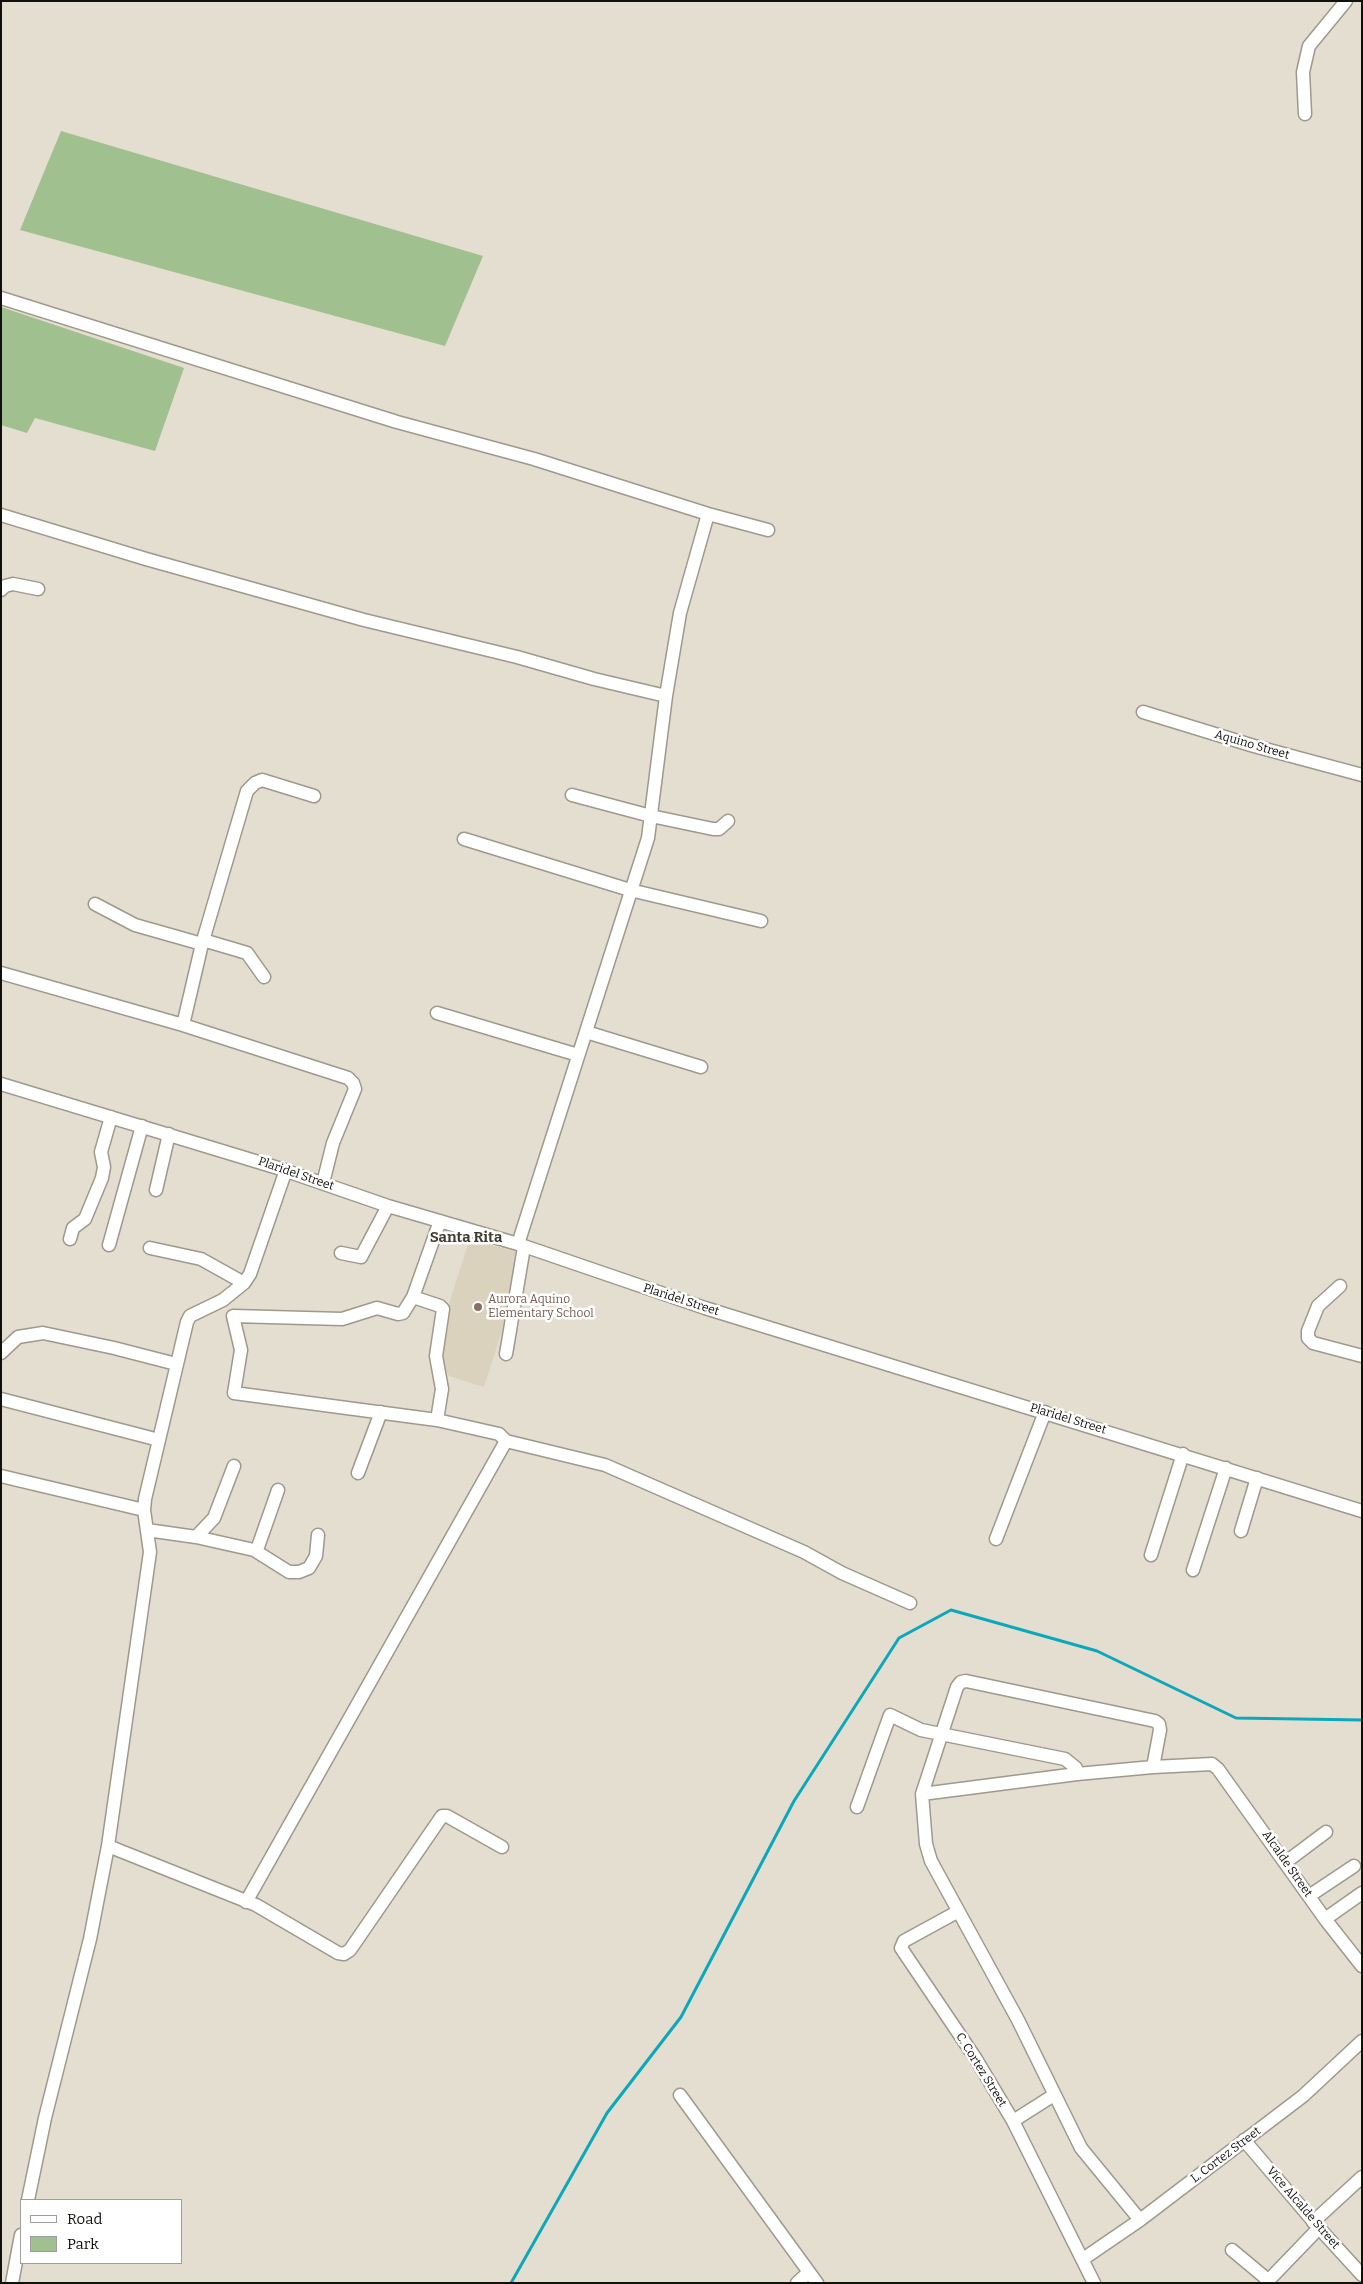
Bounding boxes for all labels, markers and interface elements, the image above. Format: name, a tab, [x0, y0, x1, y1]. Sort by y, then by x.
street label: Aquino Street	[1213, 727, 1291, 763]
street label: Plaridel Street	[256, 1154, 336, 1194]
district label: Santa Rita	[430, 1229, 502, 1247]
street label: Plaridel Street	[641, 1281, 721, 1319]
place label: Aurora Aquino Elementary School	[488, 1293, 594, 1321]
marker: Aurora Aquino Elementary School	[472, 1301, 484, 1313]
street label: Plaridel Street	[1028, 1401, 1108, 1437]
street label: Alcalde Street	[1259, 1828, 1315, 1900]
street label: C. Cortez Street	[952, 2030, 1010, 2110]
street label: L. Cortez Street	[1188, 2124, 1264, 2186]
street label: Vice Alcalde Street	[1263, 2164, 1343, 2252]
legend	[20, 2199, 182, 2264]
text: Road	[67, 2210, 102, 2228]
text: Park	[67, 2235, 99, 2253]

